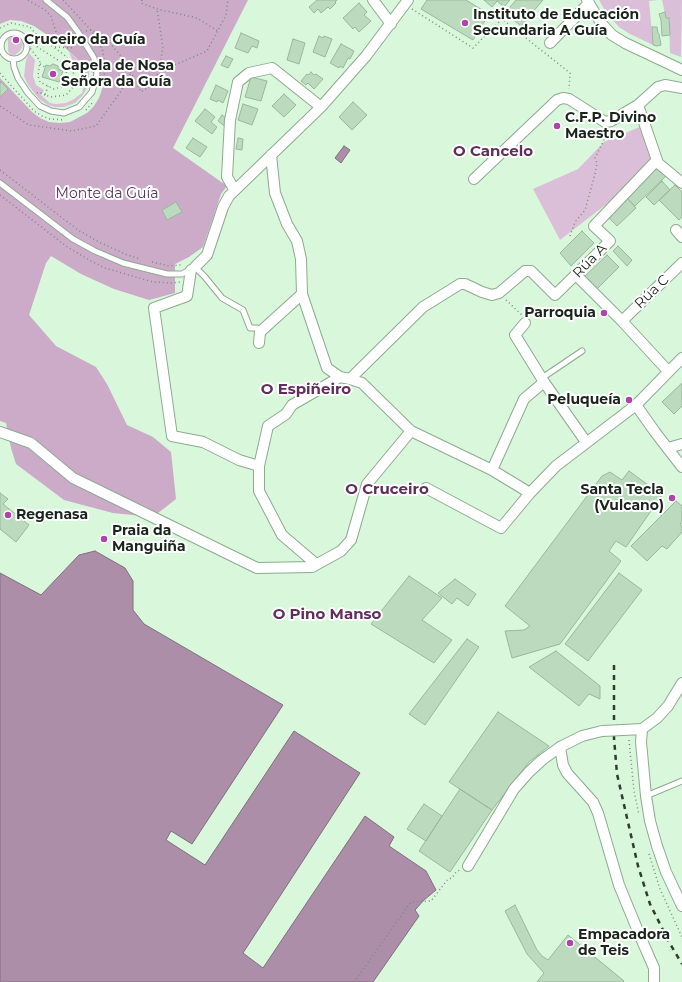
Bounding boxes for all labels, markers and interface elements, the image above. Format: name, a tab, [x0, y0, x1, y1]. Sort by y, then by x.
place label: Instituto de Educación Secundaria A Guía	[473, 7, 639, 40]
marker: Instituto de Educación Secundaria A Guía	[460, 18, 470, 28]
place label: Cruceiro da Guía	[24, 32, 146, 48]
marker: Cruceiro da Guía	[11, 35, 21, 45]
place label: Capela de Nosa Señora da Guía	[61, 58, 174, 90]
marker: Capela de Nosa Señora da Guía	[48, 69, 58, 79]
place label: C.F.P. Divino Maestro	[565, 110, 656, 142]
marker: C.F.P. Divino Maestro	[552, 121, 562, 131]
district label: O Cancelo	[453, 143, 533, 161]
park label: Monte da Guía	[56, 186, 158, 202]
street label: Rúa A	[570, 240, 610, 282]
street label: Rúa C	[631, 272, 673, 312]
place label: Parroquia	[524, 305, 596, 321]
marker: Parroquia	[599, 308, 609, 318]
district label: O Espiñeiro	[261, 381, 351, 399]
place label: Peluqueía	[547, 392, 621, 408]
marker: Peluqueía	[624, 395, 634, 405]
district label: O Cruceiro	[345, 481, 429, 499]
place label: Santa Tecla (Vulcano)	[581, 482, 664, 514]
marker: Santa Tecla (Vulcano)	[667, 493, 677, 503]
place label: Regenasa	[16, 507, 88, 523]
marker: Regenasa	[3, 510, 13, 520]
place label: Praia da Manguiña	[112, 523, 186, 556]
marker: Praia da Manguiña	[99, 534, 109, 544]
district label: O Pino Manso	[273, 606, 381, 624]
place label: Empacadora de Teis	[578, 927, 670, 960]
marker: Empacadora de Teis	[565, 938, 575, 948]

